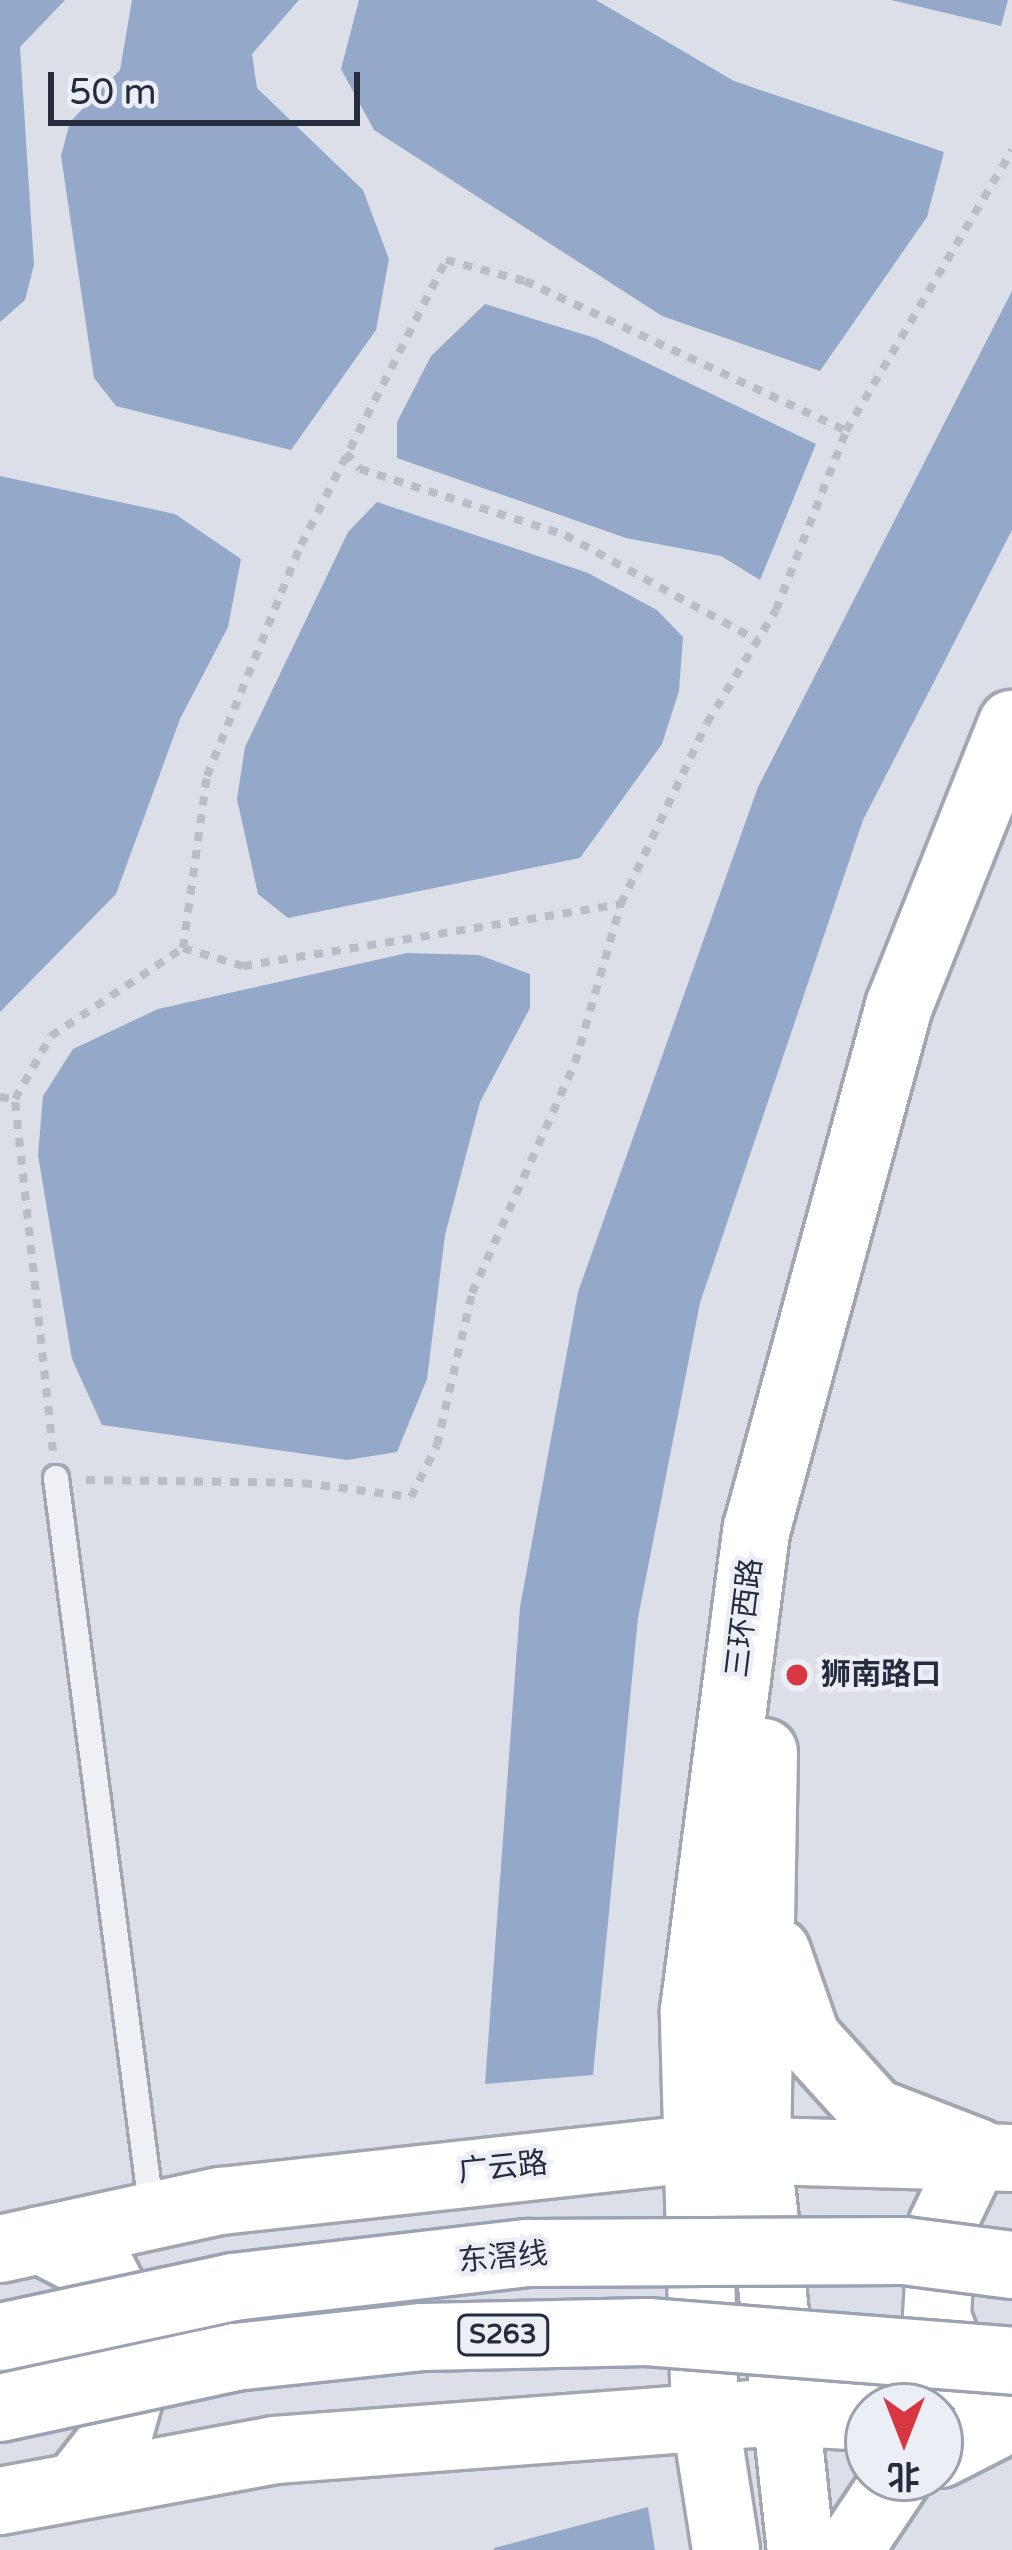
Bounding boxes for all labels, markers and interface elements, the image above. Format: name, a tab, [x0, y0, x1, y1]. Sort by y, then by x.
scale bar	[54, 48, 366, 122]
text: 50 m	[69, 71, 157, 114]
street label: 三环西路	[720, 1556, 770, 1680]
place label: 狮南路口	[821, 1657, 941, 1693]
marker: 狮南路口	[784, 1662, 810, 1688]
street label: 广云路	[456, 2145, 550, 2191]
street label: 东滘线	[457, 2236, 549, 2280]
road number: S263	[455, 2314, 551, 2356]
north arrow	[844, 2382, 964, 2502]
text: 北	[888, 2456, 921, 2495]

